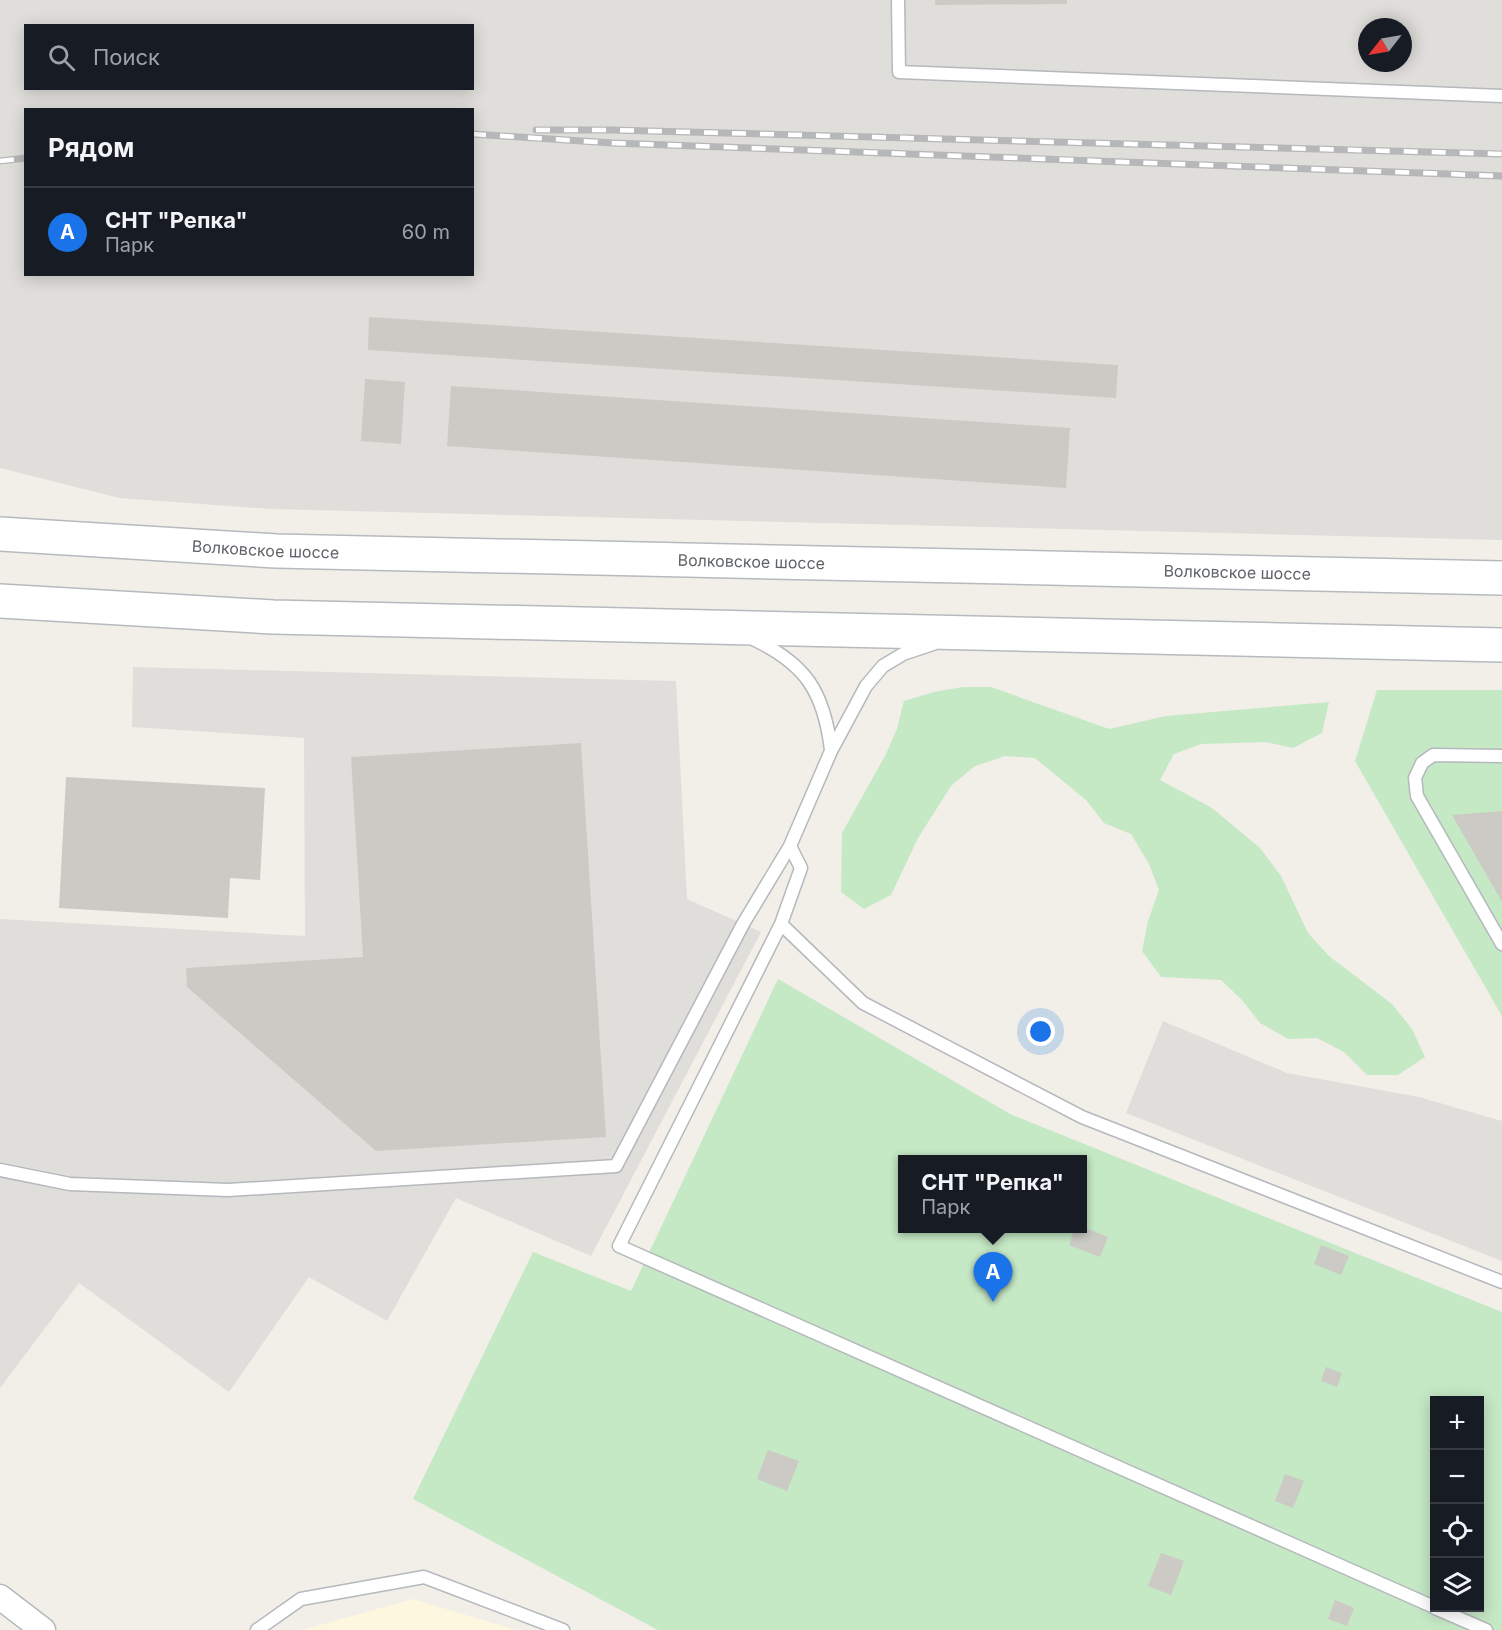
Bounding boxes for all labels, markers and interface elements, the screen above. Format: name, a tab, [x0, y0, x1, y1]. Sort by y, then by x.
north arrow	[1358, 18, 1412, 72]
search box	[24, 24, 474, 90]
icon: search	[45, 41, 78, 74]
text: Поиск	[93, 44, 160, 70]
text: Рядом	[48, 132, 134, 163]
text: СНТ "Репка"	[105, 207, 248, 233]
text: A	[60, 220, 75, 244]
text: 60 m	[402, 220, 450, 244]
text: Парк	[105, 233, 154, 257]
street label: Волковское шоссе	[191, 536, 339, 562]
street label: Волковское шоссе	[677, 550, 825, 573]
street label: Волковское шоссе	[1163, 561, 1311, 584]
your location	[1026, 1017, 1055, 1046]
popup	[898, 1155, 1087, 1233]
text: СНТ "Репка"	[921, 1169, 1064, 1195]
text: Парк	[921, 1195, 970, 1219]
pin: A	[974, 1252, 1012, 1302]
map controls	[1430, 1396, 1484, 1612]
button: +	[1430, 1396, 1484, 1450]
button: −	[1430, 1450, 1484, 1504]
button: locate	[1430, 1504, 1484, 1558]
button: layers	[1430, 1558, 1484, 1612]

